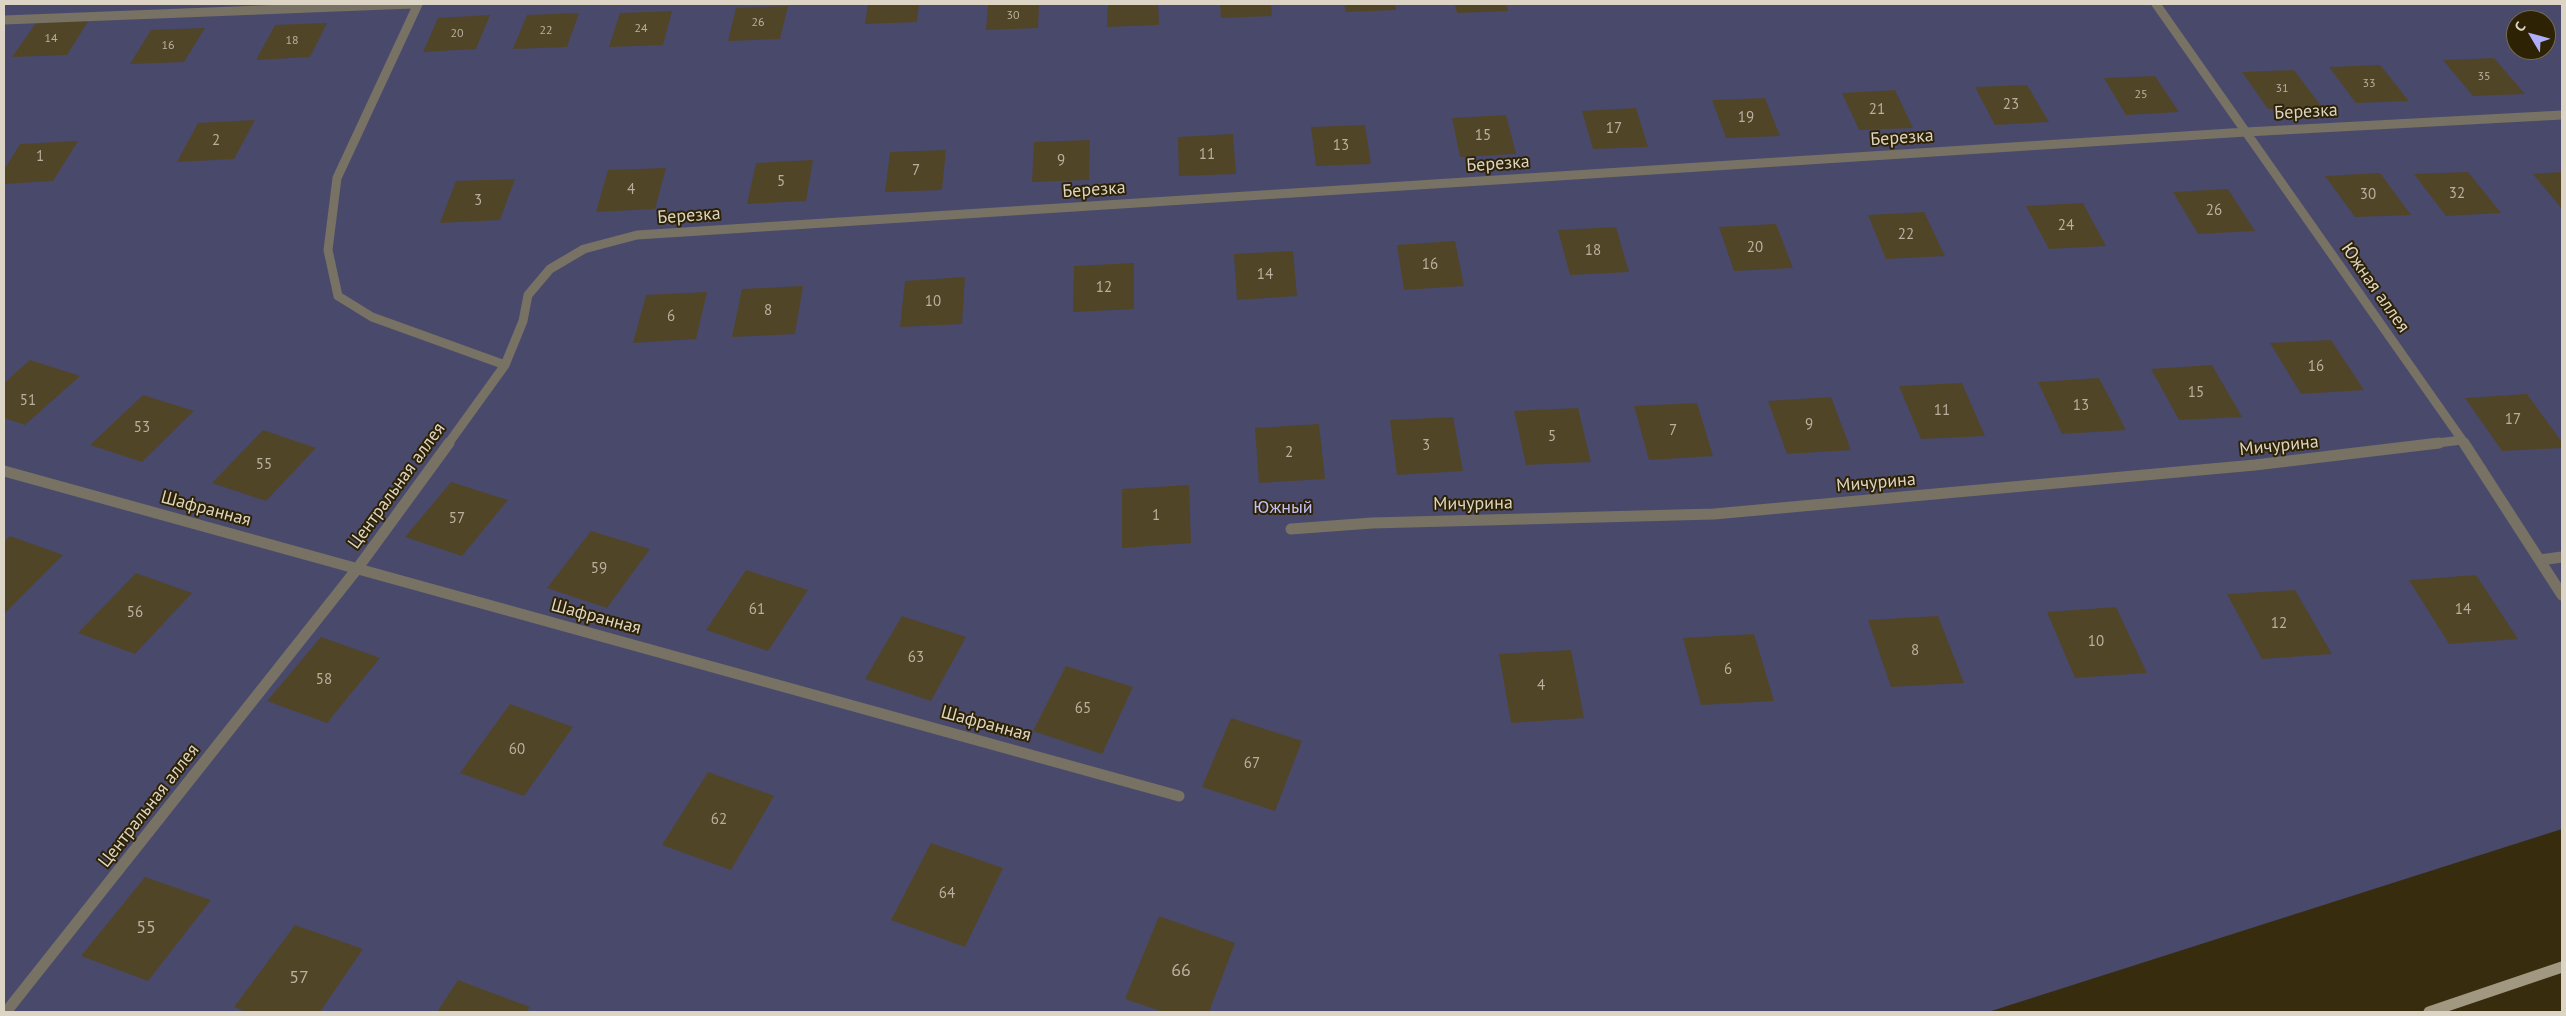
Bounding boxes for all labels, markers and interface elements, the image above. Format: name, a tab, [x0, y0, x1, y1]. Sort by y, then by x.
house number: 30	[1006, 9, 1020, 23]
north arrow	[2506, 10, 2556, 60]
house number: 26	[751, 16, 765, 30]
text: С	[2510, 18, 2529, 35]
house number: 24	[634, 22, 648, 36]
house number: 22	[539, 24, 553, 38]
house number: 20	[450, 27, 464, 41]
house number: 14	[44, 32, 58, 46]
house number: 18	[285, 34, 299, 48]
house number: 16	[161, 39, 175, 53]
house number: 35	[2477, 70, 2491, 84]
house number: 33	[2362, 77, 2376, 91]
house number: 31	[2275, 82, 2289, 96]
house number: 25	[2134, 88, 2148, 102]
house number: 23	[2003, 96, 2019, 114]
street label: Березка	[2274, 100, 2338, 124]
house number: 21	[1869, 101, 1885, 119]
house number: 19	[1738, 109, 1754, 127]
house number: 17	[1606, 120, 1622, 138]
street label: Березка	[1870, 125, 1934, 151]
house number: 15	[1475, 127, 1491, 145]
house number: 2	[212, 132, 220, 150]
house number: 13	[1333, 137, 1349, 155]
house number: 11	[1199, 146, 1215, 164]
house number: 1	[36, 148, 44, 166]
street label: Березка	[1466, 151, 1530, 177]
house number: 9	[1057, 152, 1065, 170]
house number: 7	[912, 162, 920, 180]
house number: 5	[777, 173, 785, 191]
street label: Березка	[1062, 177, 1126, 203]
house number: 4	[627, 181, 635, 199]
house number: 32	[2449, 185, 2465, 203]
house number: 30	[2360, 186, 2376, 204]
house number: 3	[474, 192, 482, 210]
house number: 26	[2206, 202, 2222, 220]
street label: Березка	[657, 203, 721, 229]
house number: 24	[2058, 217, 2074, 235]
house number: 22	[1898, 226, 1914, 244]
house number: 20	[1747, 239, 1763, 257]
street label: Южная аллея	[2336, 239, 2414, 337]
house number: 18	[1585, 242, 1601, 260]
house number: 16	[1422, 256, 1438, 274]
house number: 14	[1257, 266, 1273, 284]
house number: 12	[1096, 279, 1112, 297]
house number: 10	[925, 293, 941, 311]
house number: 8	[764, 302, 772, 320]
house number: 6	[667, 308, 675, 326]
house number: 16	[2308, 358, 2324, 376]
house number: 15	[2188, 384, 2204, 402]
house number: 51	[20, 392, 36, 410]
house number: 13	[2073, 397, 2089, 415]
house number: 11	[1934, 402, 1950, 420]
house number: 17	[2505, 411, 2521, 429]
house number: 9	[1805, 416, 1813, 434]
house number: 53	[134, 419, 150, 437]
street label: Центральная аллея	[344, 419, 450, 553]
house number: 7	[1669, 422, 1677, 440]
house number: 5	[1548, 428, 1556, 446]
street label: Мичурина	[2238, 431, 2320, 461]
house number: 3	[1422, 437, 1430, 455]
house number: 2	[1285, 444, 1293, 462]
house number: 55	[256, 456, 272, 474]
street label: Мичурина	[1835, 469, 1917, 497]
street label: Шафранная	[159, 487, 253, 531]
street label: Мичурина	[1433, 493, 1513, 515]
park label: Южный	[1253, 497, 1313, 519]
house number: 1	[1152, 507, 1160, 525]
house number: 57	[449, 510, 465, 528]
house number: 59	[591, 560, 607, 578]
street label: Шафранная	[549, 595, 643, 639]
house number: 61	[749, 601, 765, 619]
house number: 14	[2455, 601, 2471, 619]
house number: 56	[127, 604, 143, 622]
house number: 12	[2271, 615, 2287, 633]
house number: 10	[2088, 633, 2104, 651]
house number: 8	[1911, 642, 1919, 660]
house number: 63	[908, 649, 924, 667]
house number: 6	[1724, 661, 1732, 679]
house number: 58	[316, 671, 332, 689]
house number: 4	[1537, 677, 1545, 695]
house number: 65	[1075, 700, 1091, 718]
street label: Шафранная	[939, 702, 1033, 746]
street label: Центральная аллея	[94, 740, 204, 872]
house number: 60	[509, 741, 525, 759]
house number: 67	[1244, 755, 1260, 773]
house number: 62	[711, 811, 727, 829]
house number: 64	[939, 885, 955, 903]
house number: 55	[136, 917, 156, 939]
house number: 66	[1171, 960, 1191, 982]
house number: 57	[289, 967, 309, 989]

